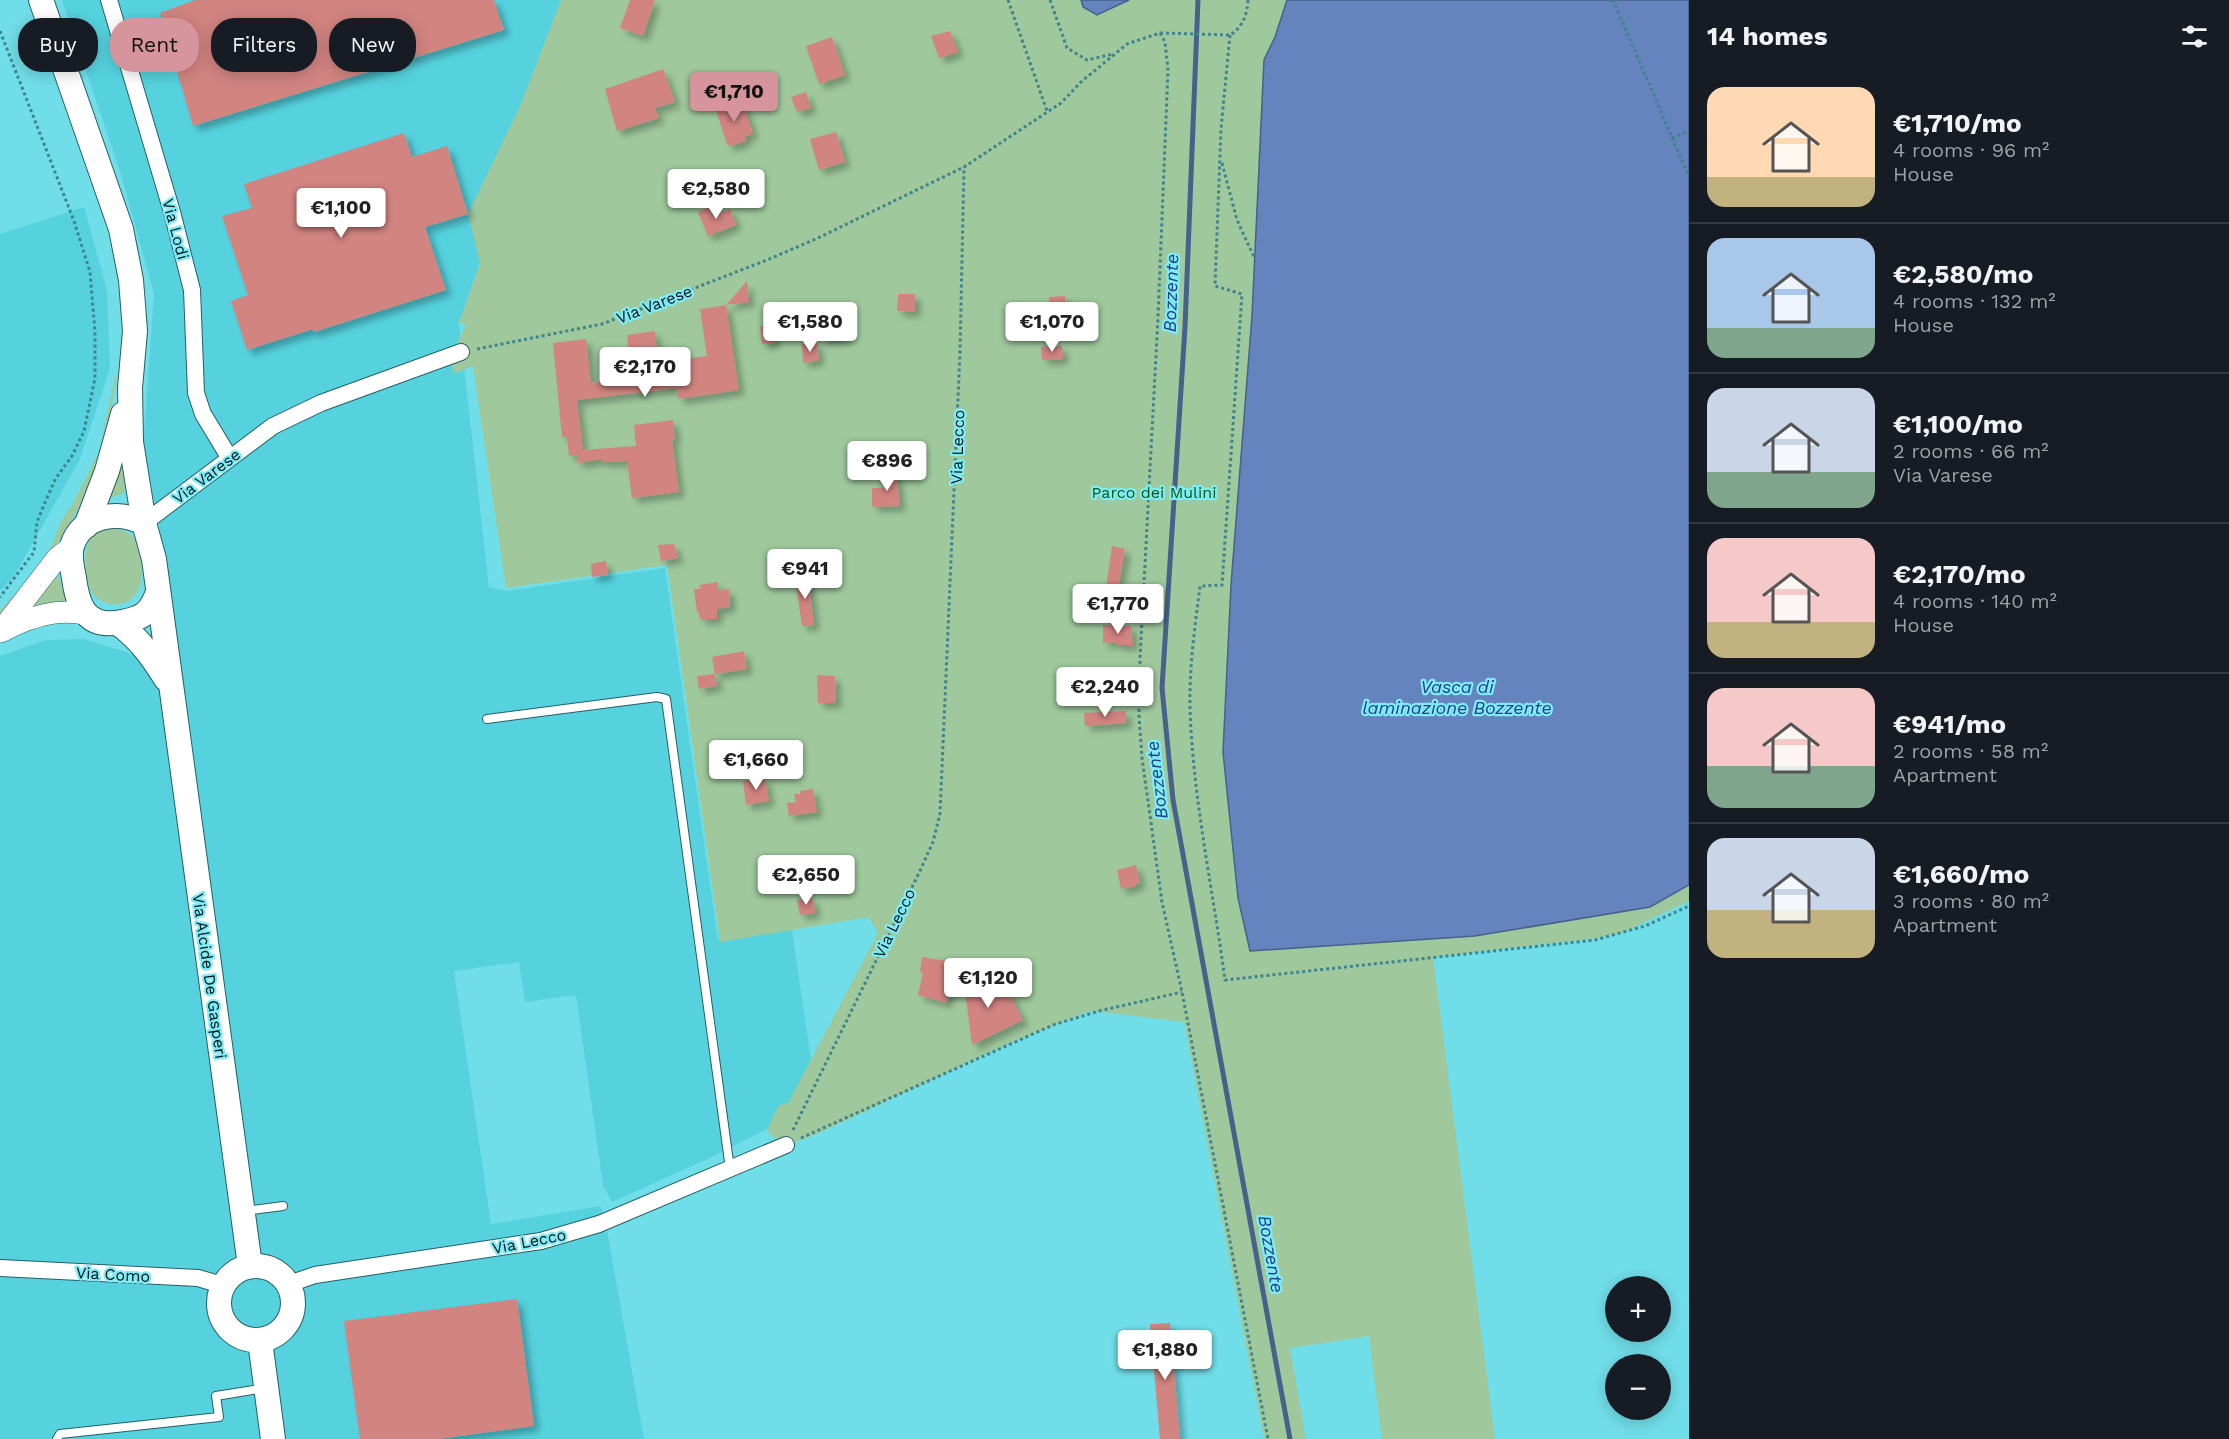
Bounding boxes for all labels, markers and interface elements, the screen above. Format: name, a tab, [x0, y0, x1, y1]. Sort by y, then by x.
chip: Buy	[18, 18, 98, 72]
chip: Rent	[110, 18, 199, 72]
chip: Filters	[211, 18, 317, 72]
chip: New	[329, 18, 416, 72]
icon: filters	[2178, 20, 2211, 53]
text: 14 homes	[1707, 21, 1828, 51]
pin: €1,710	[685, 72, 783, 123]
text: €1,710	[704, 79, 764, 103]
text: €1,710/mo	[1893, 108, 2022, 138]
icon: home	[1755, 111, 1827, 183]
text: 4 rooms · 96 m²	[1893, 138, 2049, 162]
text: House	[1893, 162, 1954, 186]
pin: €2,580	[667, 169, 765, 220]
text: €2,580	[682, 176, 750, 200]
pin: €1,100	[292, 188, 390, 239]
text: €1,100	[311, 195, 371, 219]
street label: Via Lodi	[158, 197, 193, 262]
water label: Bozzente	[1159, 253, 1182, 333]
text: €2,580/mo	[1893, 259, 2033, 289]
icon: home	[1755, 262, 1827, 334]
street label: Via Varese	[613, 281, 695, 328]
text: 4 rooms · 132 m²	[1893, 289, 2056, 313]
pin: €1,580	[761, 302, 859, 353]
pin: €1,070	[1003, 302, 1101, 353]
text: €1,580	[777, 309, 843, 333]
text: €1,070	[1019, 309, 1085, 333]
text: House	[1893, 313, 1954, 337]
pin: €2,170	[596, 347, 694, 398]
text: €2,170	[614, 354, 676, 378]
street label: Via Lecco	[947, 409, 968, 485]
text: €1,100/mo	[1893, 409, 2023, 439]
icon: home	[1755, 412, 1827, 484]
text: 2 rooms · 66 m²	[1893, 439, 2049, 463]
pin: €896	[851, 441, 923, 492]
street label: Via Varese	[169, 445, 244, 508]
text: €896	[861, 448, 913, 472]
text: Via Varese	[1893, 463, 1993, 487]
park label: Parco dei Mulini	[1092, 483, 1216, 502]
pin: €941	[769, 549, 841, 600]
text: €941	[781, 556, 829, 580]
text: €2,170/mo	[1893, 559, 2025, 589]
icon: home	[1755, 562, 1827, 634]
pin: €1,770	[1069, 584, 1167, 635]
text: 4 rooms · 140 m²	[1893, 589, 2057, 613]
text: €1,770	[1087, 591, 1149, 615]
text: House	[1893, 613, 1954, 637]
pin: €2,240	[1056, 667, 1154, 718]
text: €2,240	[1070, 674, 1140, 698]
water label: Vasca di laminazione Bozzente	[1362, 676, 1552, 718]
text: €941/mo	[1893, 709, 2006, 739]
icon: home	[1755, 712, 1827, 784]
text: 2 rooms · 58 m²	[1893, 739, 2048, 763]
pin: €1,660	[707, 740, 805, 791]
water label: Bozzente	[1141, 740, 1172, 820]
text: €1,660	[723, 747, 789, 771]
text: Apartment	[1893, 763, 1997, 787]
pin: €2,650	[757, 855, 855, 906]
text: €1,660/mo	[1893, 859, 2029, 889]
text: €2,650	[772, 862, 840, 886]
icon: home	[1755, 862, 1827, 934]
street label: Via Lecco	[870, 885, 919, 961]
text: 3 rooms · 80 m²	[1893, 889, 2049, 913]
street label: Via Alcide De Gasperi	[188, 892, 231, 1060]
text: Apartment	[1893, 913, 1997, 937]
pin: €1,120	[939, 958, 1037, 1009]
text: €1,120	[958, 965, 1018, 989]
water label: Bozzente	[1254, 1213, 1289, 1294]
street label: Via Lecco	[491, 1225, 568, 1258]
street label: Via Como	[75, 1263, 151, 1286]
map controls	[1605, 1276, 1671, 1420]
button: +	[1605, 1276, 1671, 1342]
pin: €1,880	[1116, 1330, 1214, 1381]
text: €1,880	[1132, 1337, 1198, 1361]
button: −	[1605, 1354, 1671, 1420]

